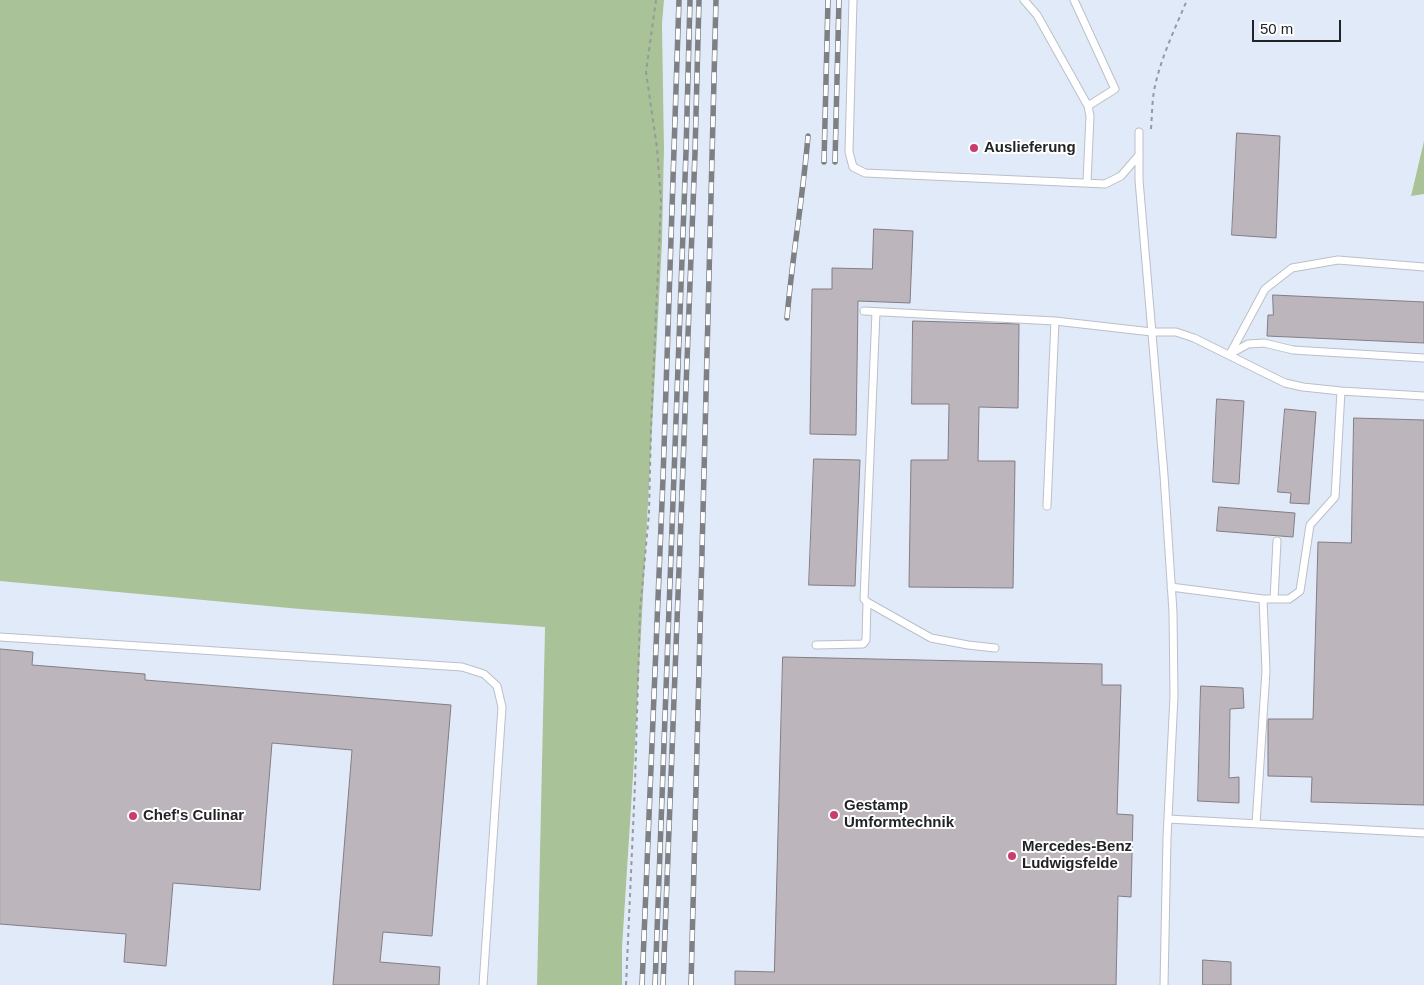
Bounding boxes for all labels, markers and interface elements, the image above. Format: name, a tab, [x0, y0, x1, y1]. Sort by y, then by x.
scale bar	[1254, 10, 1343, 42]
text: 50 m	[1260, 20, 1293, 37]
place label: Auslieferung	[984, 139, 1076, 157]
marker: Auslieferung	[968, 142, 980, 154]
place label: Gestamp Umformtechnik	[844, 797, 954, 832]
place label: Chef's Culinar	[143, 807, 244, 825]
marker: Gestamp Umformtechnik	[828, 809, 840, 821]
marker: Chef's Culinar	[127, 810, 139, 822]
place label: Mercedes-Benz Ludwigsfelde	[1022, 838, 1132, 873]
marker: Mercedes-Benz Ludwigsfelde	[1006, 850, 1018, 862]

